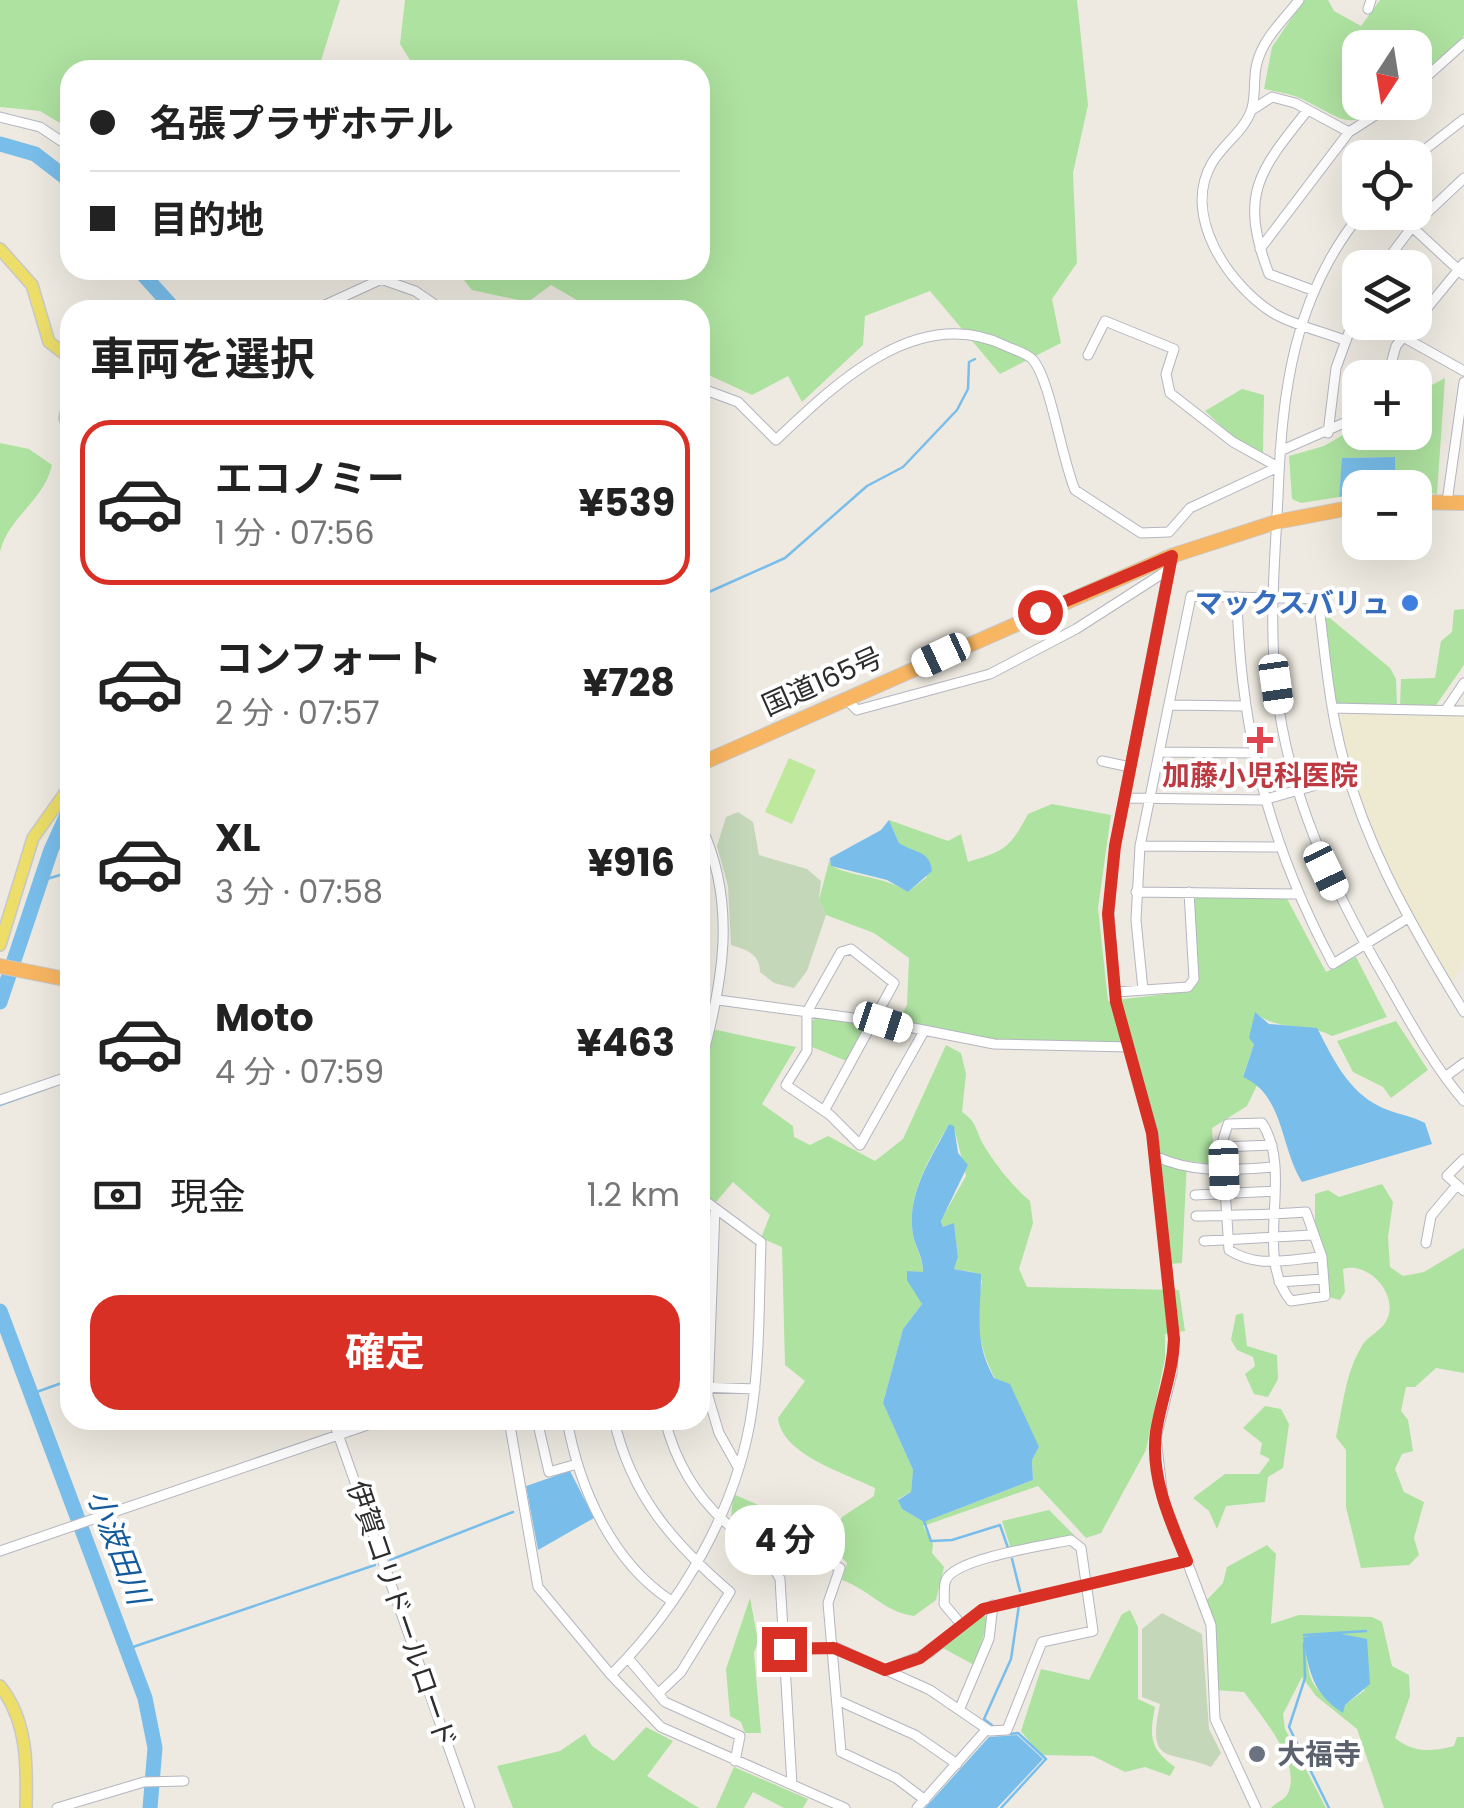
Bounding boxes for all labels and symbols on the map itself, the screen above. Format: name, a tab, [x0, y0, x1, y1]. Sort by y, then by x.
north arrow	[1342, 30, 1432, 120]
place label: マックスバリュ	[1195, 584, 1390, 623]
route start	[1018, 590, 1063, 635]
marker: マックスバリュ	[1399, 592, 1421, 614]
car	[907, 629, 975, 681]
street label: 国道165号	[756, 638, 889, 725]
car	[1257, 652, 1295, 716]
marker: 加藤小児科医院	[1247, 727, 1273, 753]
place label: 加藤小児科医院	[1162, 756, 1358, 795]
car	[1299, 837, 1353, 905]
car	[850, 998, 916, 1046]
car	[1208, 1139, 1240, 1201]
street label: 伊賀コリドールロード	[338, 1475, 466, 1753]
water label: 小波田川	[77, 1483, 161, 1613]
callout: 4 分	[724, 1504, 844, 1574]
route end	[762, 1627, 807, 1672]
place label: 大福寺	[1277, 1735, 1361, 1774]
marker: 大福寺	[1246, 1743, 1268, 1765]

